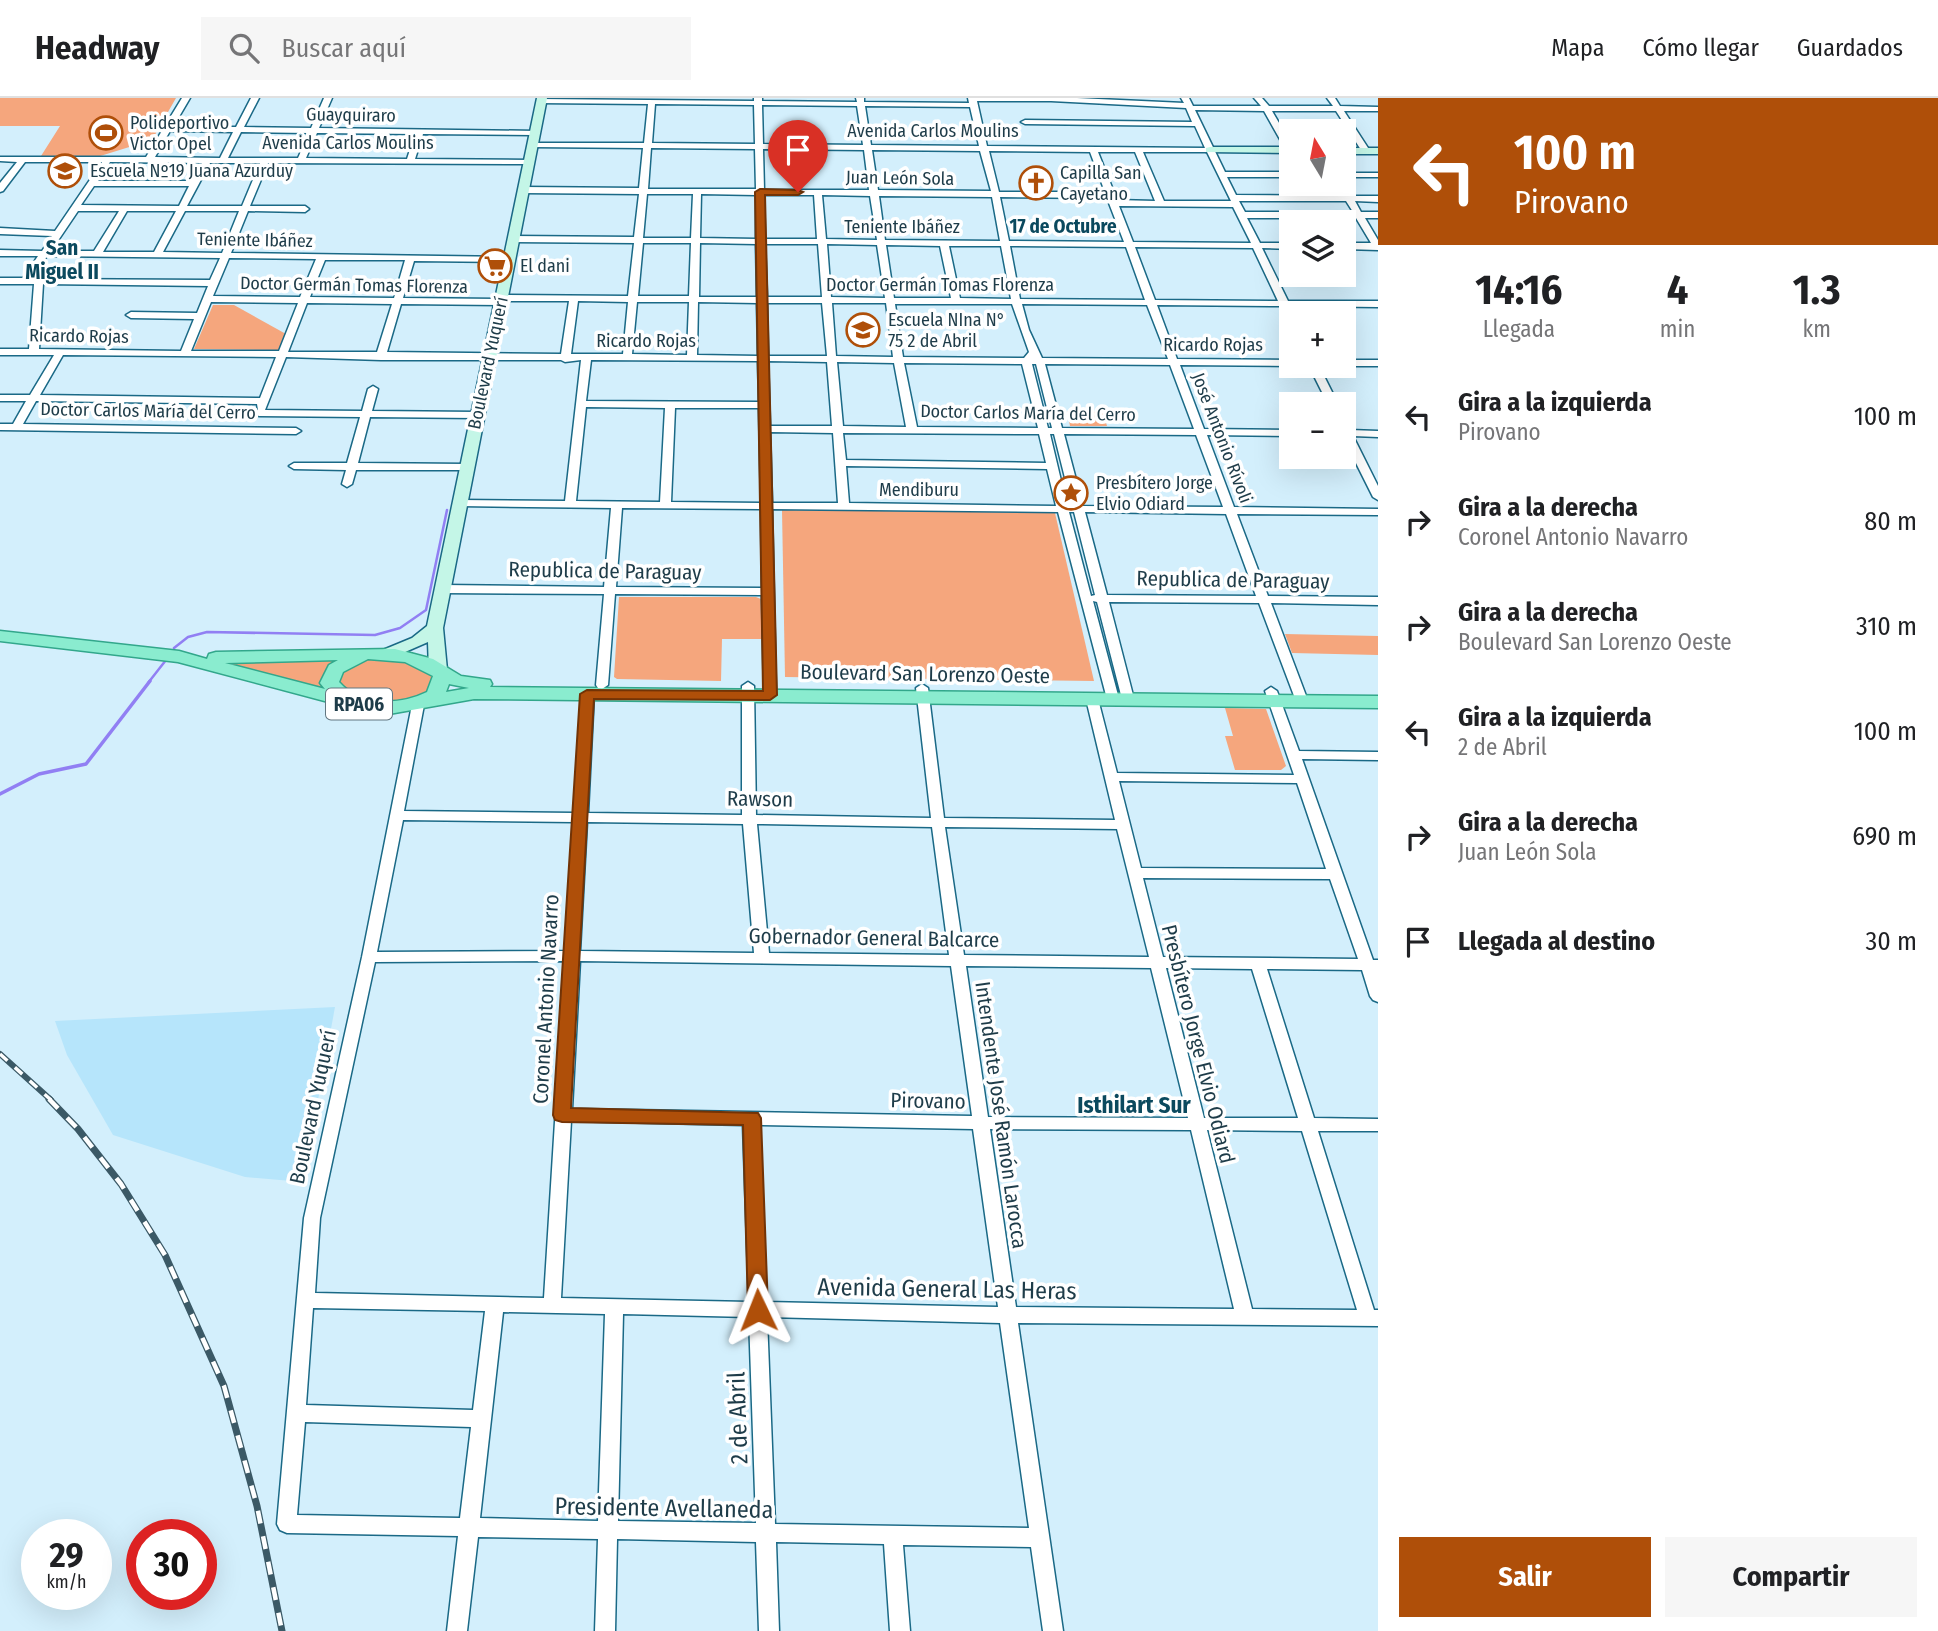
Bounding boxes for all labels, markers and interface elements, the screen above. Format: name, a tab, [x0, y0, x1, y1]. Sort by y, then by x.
search box	[201, 17, 691, 80]
text: Headway	[35, 28, 159, 68]
icon: search	[225, 29, 263, 67]
text: Buscar aquí	[281, 33, 406, 64]
text: Mapa	[1551, 34, 1604, 62]
text: Cómo llegar	[1642, 34, 1759, 62]
text: Guardados	[1797, 34, 1903, 62]
street label: Guayquiraro	[306, 103, 396, 127]
place label: Polideportivo Victor Opel	[130, 112, 229, 155]
sports icon: Polideportivo Victor Opel	[87, 114, 125, 152]
north arrow	[1279, 119, 1356, 196]
map controls	[1279, 119, 1356, 469]
pin	[768, 120, 828, 192]
street label: Avenida Carlos Moulins	[847, 120, 1019, 142]
text: 100 m	[1514, 123, 1636, 182]
icon: left	[1399, 126, 1490, 217]
icon: arrive	[779, 131, 817, 169]
street label: Avenida Carlos Moulins	[262, 132, 434, 154]
school or university icon: Escuela Nº19 Juana Azurduy	[46, 152, 84, 190]
place label: Escuela Nº19 Juana Azurduy	[90, 160, 293, 182]
place label: Capilla San Cayetano	[1060, 162, 1142, 205]
church icon: Capilla San Cayetano	[1017, 164, 1055, 202]
street label: Juan León Sola	[846, 166, 955, 190]
text: Pirovano	[1514, 183, 1629, 221]
button: layers	[1279, 210, 1356, 287]
district label: 17 de Octubre	[1009, 215, 1117, 238]
street label: Teniente Ibáñez	[844, 216, 960, 238]
street label: Teniente Ibáñez	[197, 228, 313, 252]
district label: San Miguel II	[25, 235, 99, 285]
supermarket icon: El dani	[476, 247, 514, 285]
place label: El dani	[520, 255, 570, 277]
text: 14:16	[1475, 265, 1563, 315]
text: 4	[1667, 265, 1688, 315]
text: 1.3	[1793, 265, 1841, 315]
street label: Doctor Germán Tomas Florenza	[240, 272, 468, 298]
street label: Doctor Germán Tomas Florenza	[826, 274, 1054, 296]
street label: Boulevard Yuquerí	[463, 294, 513, 431]
button: +	[1279, 301, 1356, 378]
place label: Escuela NIna N° 75 2 de Abril	[888, 309, 1005, 352]
school or university icon: Escuela NIna N° 75 2 de Abril	[844, 311, 882, 349]
text: Llegada	[1483, 315, 1555, 343]
text: min	[1660, 315, 1695, 343]
text: km	[1803, 315, 1831, 343]
street label: Ricardo Rojas	[29, 324, 129, 348]
street label: Ricardo Rojas	[596, 330, 696, 352]
street label: Ricardo Rojas	[1163, 334, 1263, 356]
street label: José Antonio Rívoli	[1187, 370, 1257, 506]
text: Gira a la izquierda	[1458, 387, 1652, 418]
button: −	[1279, 392, 1356, 469]
street label: Doctor Carlos María del Cerro	[40, 398, 256, 424]
icon: left	[1399, 398, 1437, 436]
street label: Doctor Carlos María del Cerro	[920, 400, 1136, 426]
text: 100 m	[1854, 401, 1917, 432]
text: Pirovano	[1458, 418, 1541, 446]
place label: Presbítero Jorge Elvio Odiard	[1096, 472, 1213, 515]
place icon: Presbítero Jorge Elvio Odiard	[1052, 474, 1090, 512]
street label: Mendiburu	[879, 479, 959, 501]
text: Gira a la derecha	[1458, 492, 1638, 523]
icon: right	[1399, 503, 1437, 541]
text: 80 m	[1864, 506, 1917, 537]
text: Coronel Antonio Navarro	[1458, 523, 1688, 551]
street label: Republica de Paraguay	[508, 556, 702, 586]
street label: Republica de Paraguay	[1136, 565, 1330, 595]
text: Gira a la derecha	[1458, 597, 1638, 628]
icon: right	[1399, 608, 1437, 646]
text: 310 m	[1856, 611, 1917, 642]
text: Boulevard San Lorenzo Oeste	[1458, 628, 1732, 656]
street label: Boulevard San Lorenzo Oeste	[800, 659, 1050, 689]
road number: RPA06	[326, 688, 392, 720]
text: Gira a la izquierda	[1458, 702, 1652, 733]
icon: left	[1399, 713, 1437, 751]
text: 100 m	[1854, 716, 1917, 747]
text: 2 de Abril	[1458, 733, 1547, 761]
street label: Rawson	[727, 785, 793, 813]
text: Gira a la derecha	[1458, 807, 1638, 838]
icon: right	[1399, 818, 1437, 856]
text: 690 m	[1852, 821, 1917, 852]
text: Juan León Sola	[1458, 838, 1597, 866]
street label: Coronel Antonio Navarro	[528, 893, 564, 1105]
street label: Presbítero Jorge Elvio Odiard	[1156, 922, 1240, 1166]
street label: Gobernador General Balcarce	[748, 923, 1000, 953]
icon: arrive	[1399, 923, 1437, 961]
text: Llegada al destino	[1458, 926, 1655, 957]
text: 30 m	[1866, 926, 1917, 957]
street label: Intendente José Ramón Larocca	[969, 980, 1033, 1250]
street label: Boulevard Yuquerí	[284, 1027, 342, 1187]
street label: Pirovano	[890, 1087, 966, 1115]
district label: Isthilart Sur	[1077, 1091, 1191, 1119]
position arrow	[721, 1273, 795, 1347]
street label: Avenida General Las Heras	[817, 1273, 1077, 1305]
street label: 2 de Abril	[722, 1371, 754, 1465]
street label: Presidente Avellaneda	[554, 1492, 774, 1524]
speed limit sign: 30	[126, 1519, 217, 1610]
text: 29	[49, 1534, 84, 1576]
button: Salir	[1399, 1537, 1651, 1617]
button: Compartir	[1665, 1537, 1917, 1617]
text: km/h	[46, 1571, 87, 1593]

